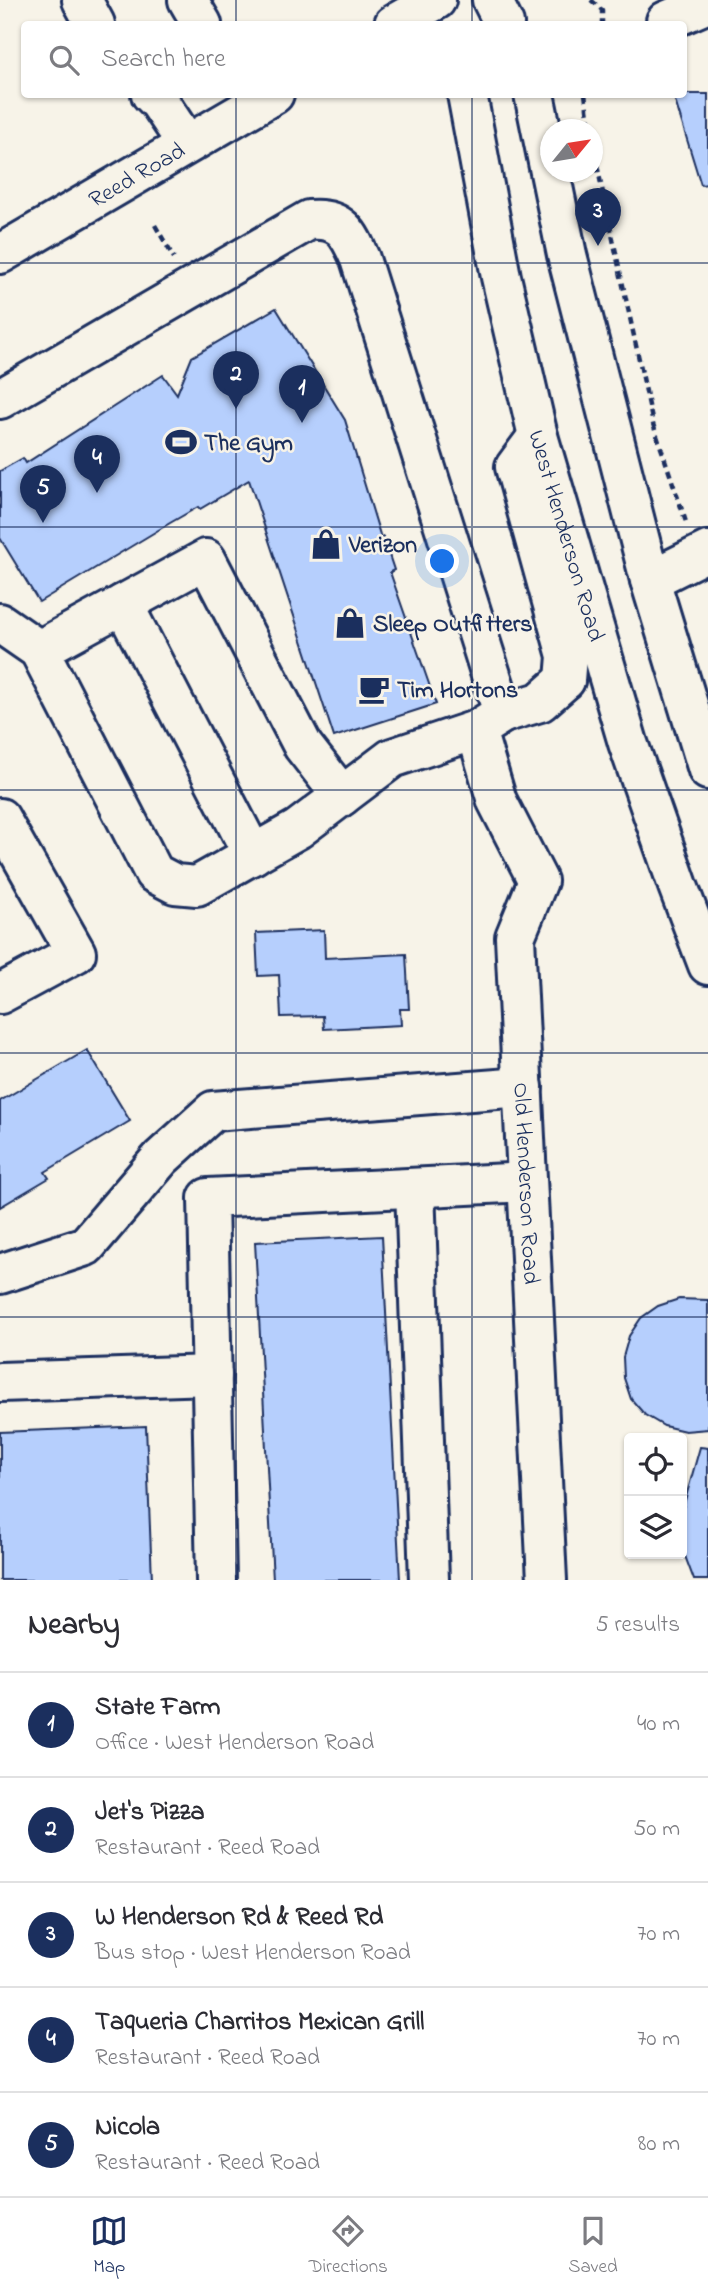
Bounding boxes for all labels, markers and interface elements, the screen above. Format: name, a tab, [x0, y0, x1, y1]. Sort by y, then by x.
search box	[21, 21, 687, 98]
icon: search	[45, 41, 83, 79]
text: Search here	[101, 41, 226, 79]
north arrow	[540, 119, 603, 182]
street label: Reed Road	[83, 134, 193, 218]
pin: 3	[575, 188, 621, 246]
pin: 2	[213, 351, 259, 409]
pin: 1	[279, 365, 325, 423]
sports icon: The Gym	[164, 425, 198, 459]
street label: West Henderson Road	[517, 426, 612, 646]
place label: The Gym	[204, 427, 293, 463]
pin: 4	[74, 435, 120, 493]
pin: 5	[20, 465, 66, 523]
shop icon: Verizon	[309, 527, 343, 561]
place label: Verizon	[348, 529, 417, 564]
your location	[425, 544, 459, 578]
shop icon: Sleep Outfitters	[333, 606, 367, 640]
place label: Sleep Outfitters	[373, 608, 532, 643]
cafe icon: Tim Hortons	[357, 672, 391, 706]
place label: Tim Hortons	[397, 674, 518, 709]
street label: Old Henderson Road	[502, 1082, 547, 1286]
map controls	[624, 1433, 687, 1559]
button: locate	[624, 1433, 687, 1496]
button: layers	[624, 1496, 687, 1559]
text: Nearby	[28, 1604, 120, 1648]
text: 5 results	[596, 1609, 680, 1642]
text: State Farm	[95, 1689, 220, 1727]
text: 1	[47, 1708, 55, 1741]
text: 40 m	[637, 1708, 680, 1741]
text: Office · West Henderson Road	[95, 1727, 374, 1760]
text: Jet's Pizza	[95, 1794, 205, 1832]
text: 2	[45, 1813, 57, 1846]
text: 50 m	[633, 1813, 680, 1846]
text: Restaurant · Reed Road	[95, 1832, 320, 1865]
text: W Henderson Rd & Reed Rd	[95, 1899, 383, 1937]
text: 3	[46, 1918, 56, 1951]
text: 70 m	[637, 1918, 680, 1951]
text: Bus stop · West Henderson Road	[95, 1937, 411, 1970]
text: Taqueria Charritos Mexican Grill	[95, 2004, 424, 2042]
text: 4	[46, 2023, 56, 2056]
text: 70 m	[637, 2023, 680, 2056]
text: Restaurant · Reed Road	[95, 2042, 320, 2075]
text: Nicola	[95, 2109, 160, 2147]
text: 5	[44, 2128, 58, 2161]
text: 80 m	[638, 2128, 680, 2161]
text: Restaurant · Reed Road	[95, 2147, 320, 2180]
tab: Map	[90, 2212, 128, 2281]
tab: Directions	[309, 2212, 388, 2281]
tab: Saved	[568, 2212, 618, 2281]

